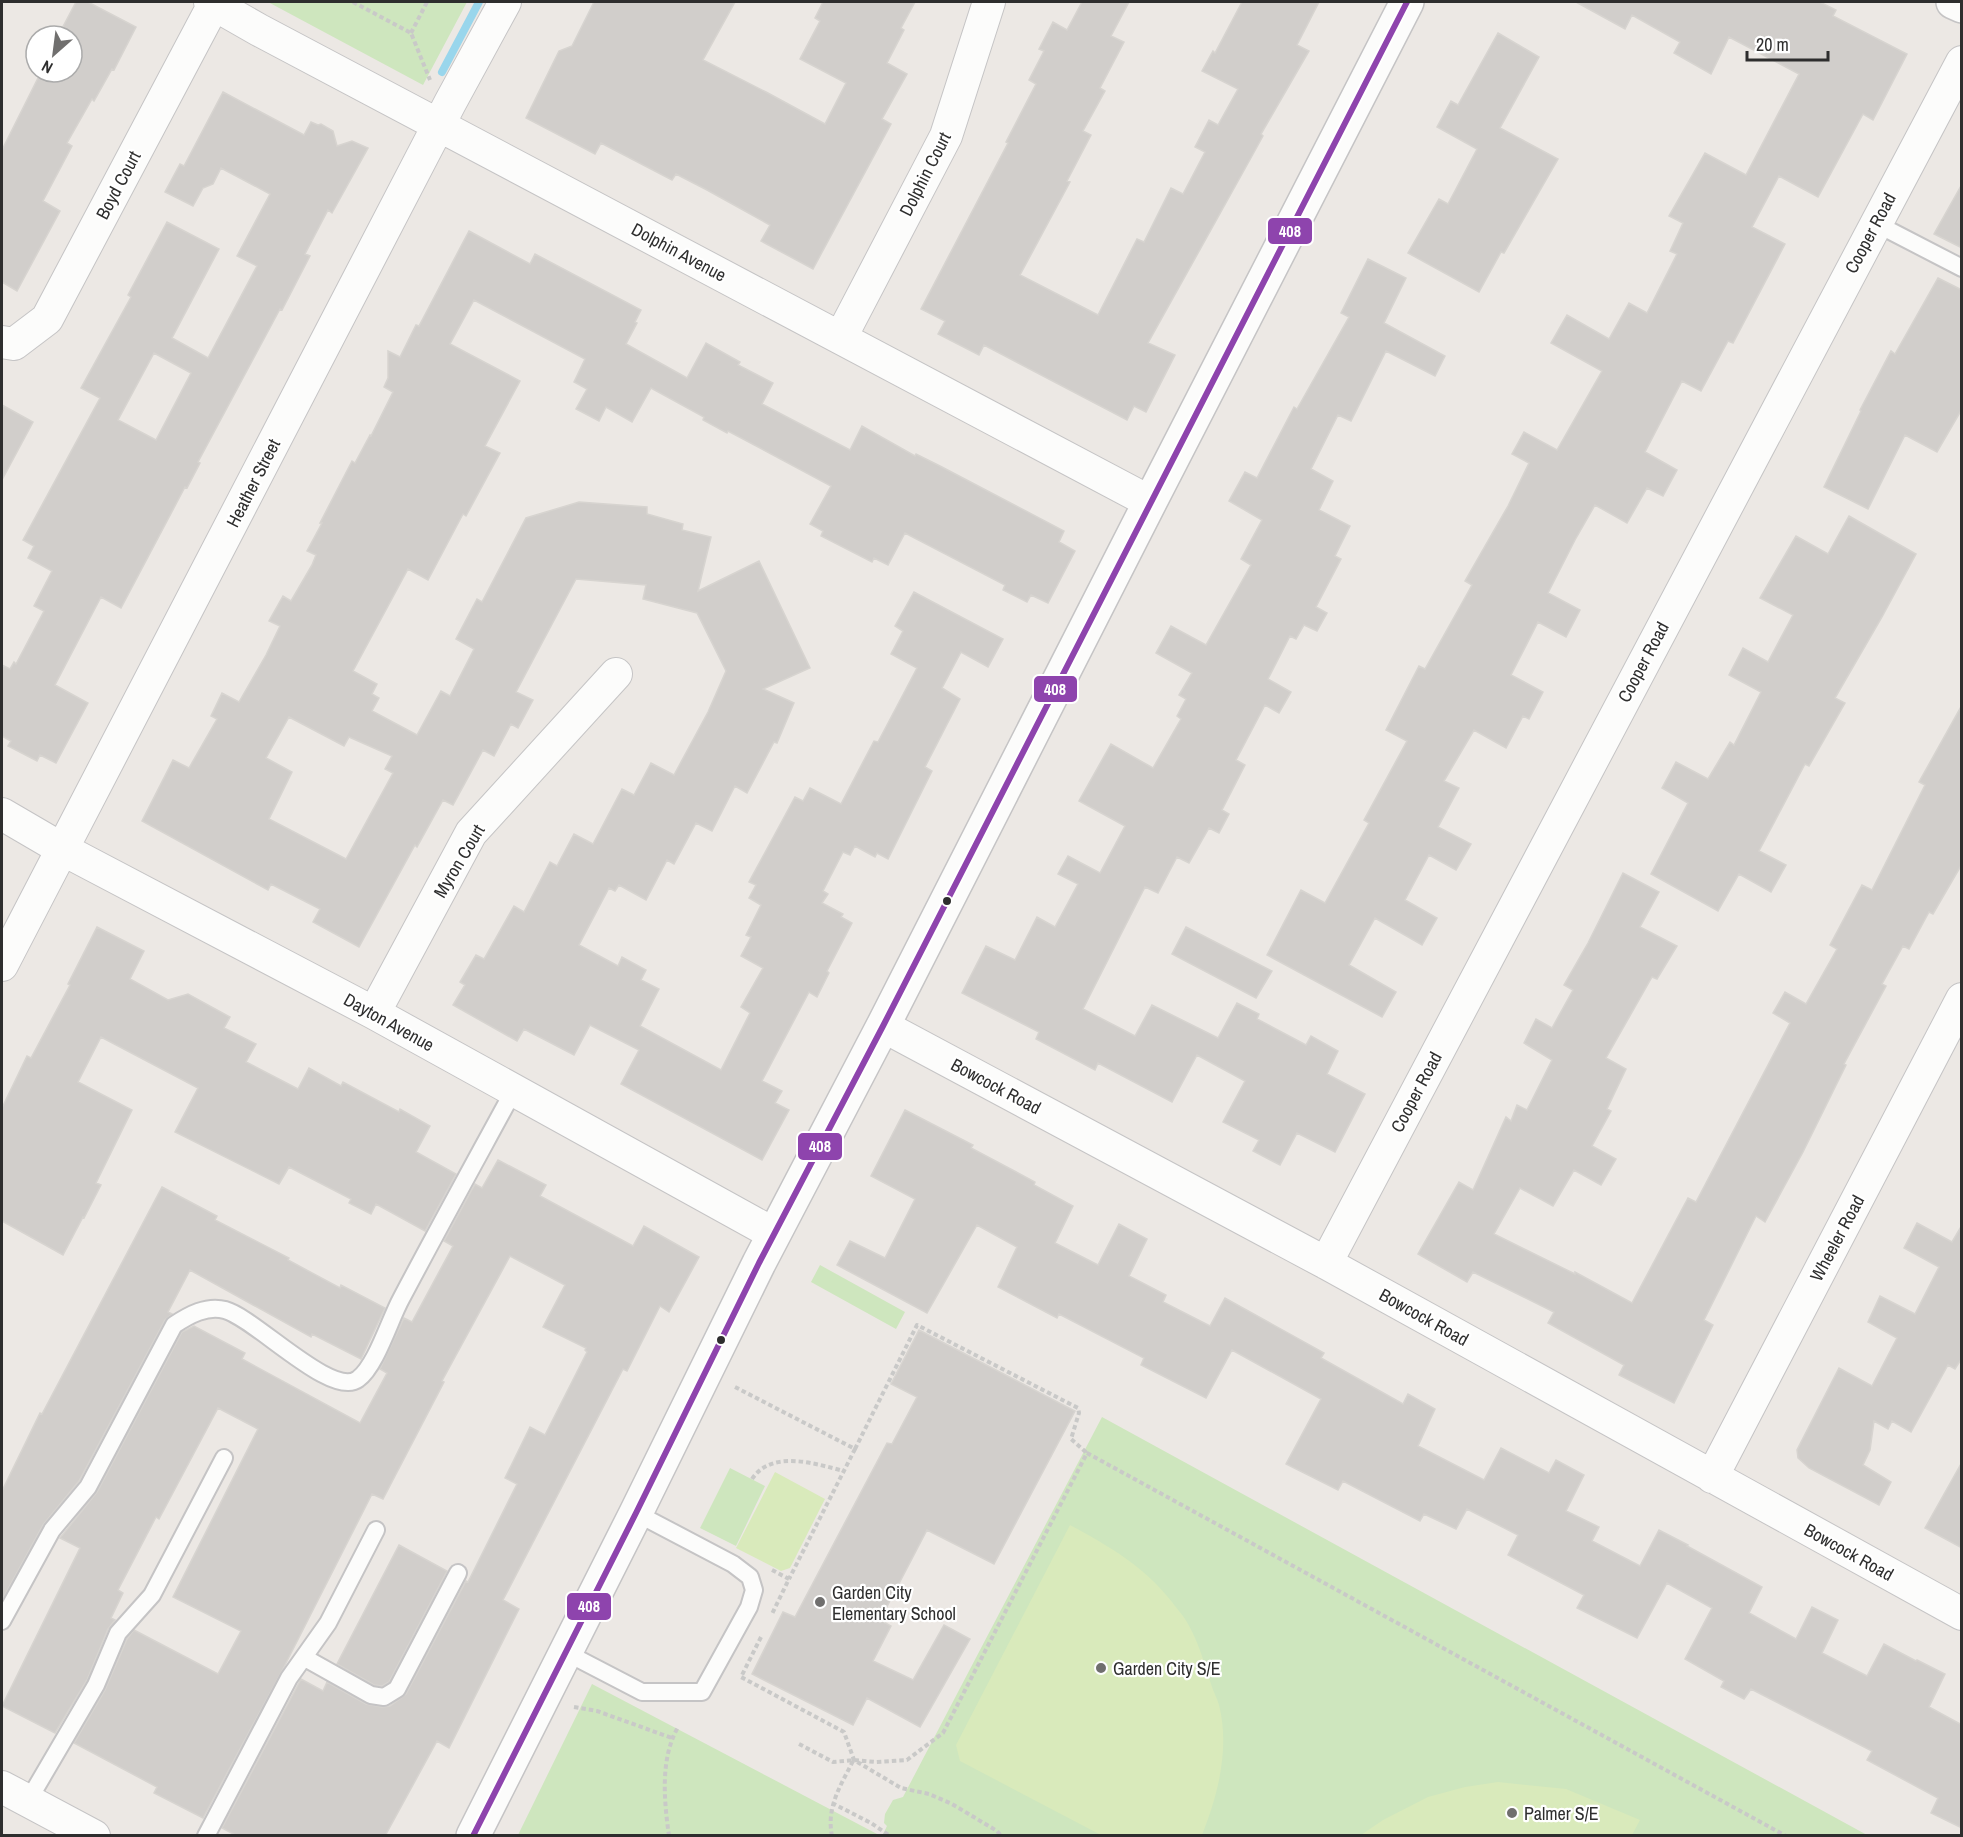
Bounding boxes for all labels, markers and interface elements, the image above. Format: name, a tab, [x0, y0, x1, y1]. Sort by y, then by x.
north arrow	[24, 24, 84, 84]
scale bar	[1747, 24, 1828, 62]
text: 20 m	[1756, 32, 1789, 57]
text: N	[38, 55, 56, 79]
street label: Dolphin Court	[893, 128, 957, 220]
street label: Boyd Court	[90, 147, 146, 223]
street label: Cooper Road	[1838, 188, 1902, 278]
street label: Dolphin Avenue	[627, 217, 731, 287]
line badge: 408	[1267, 217, 1313, 245]
text: 408	[1279, 220, 1301, 242]
street label: Heather Street	[220, 435, 286, 531]
street label: Cooper Road	[1611, 617, 1675, 707]
line badge: 408	[1033, 675, 1078, 703]
text: 408	[1044, 678, 1066, 700]
street label: Myron Court	[427, 820, 491, 902]
unlabelled marker	[941, 895, 953, 907]
street label: Dayton Avenue	[339, 987, 439, 1057]
street label: Cooper Road	[1384, 1047, 1448, 1137]
street label: Bowcock Road	[947, 1052, 1045, 1120]
line badge: 408	[797, 1132, 843, 1161]
text: 408	[809, 1135, 831, 1157]
street label: Wheeler Road	[1804, 1190, 1870, 1286]
street label: Bowcock Road	[1375, 1282, 1473, 1352]
unlabelled marker	[715, 1334, 727, 1346]
street label: Bowcock Road	[1800, 1517, 1898, 1587]
place label: Garden City Elementary School	[832, 1580, 956, 1626]
line badge: 408	[566, 1592, 612, 1621]
text: 408	[578, 1595, 600, 1617]
marker: Garden City Elementary School	[813, 1595, 827, 1609]
place label: Garden City S/E	[1113, 1656, 1220, 1681]
marker: Garden City S/E	[1094, 1661, 1108, 1675]
place label: Palmer S/E	[1524, 1801, 1599, 1826]
marker: Palmer S/E	[1505, 1806, 1519, 1820]

